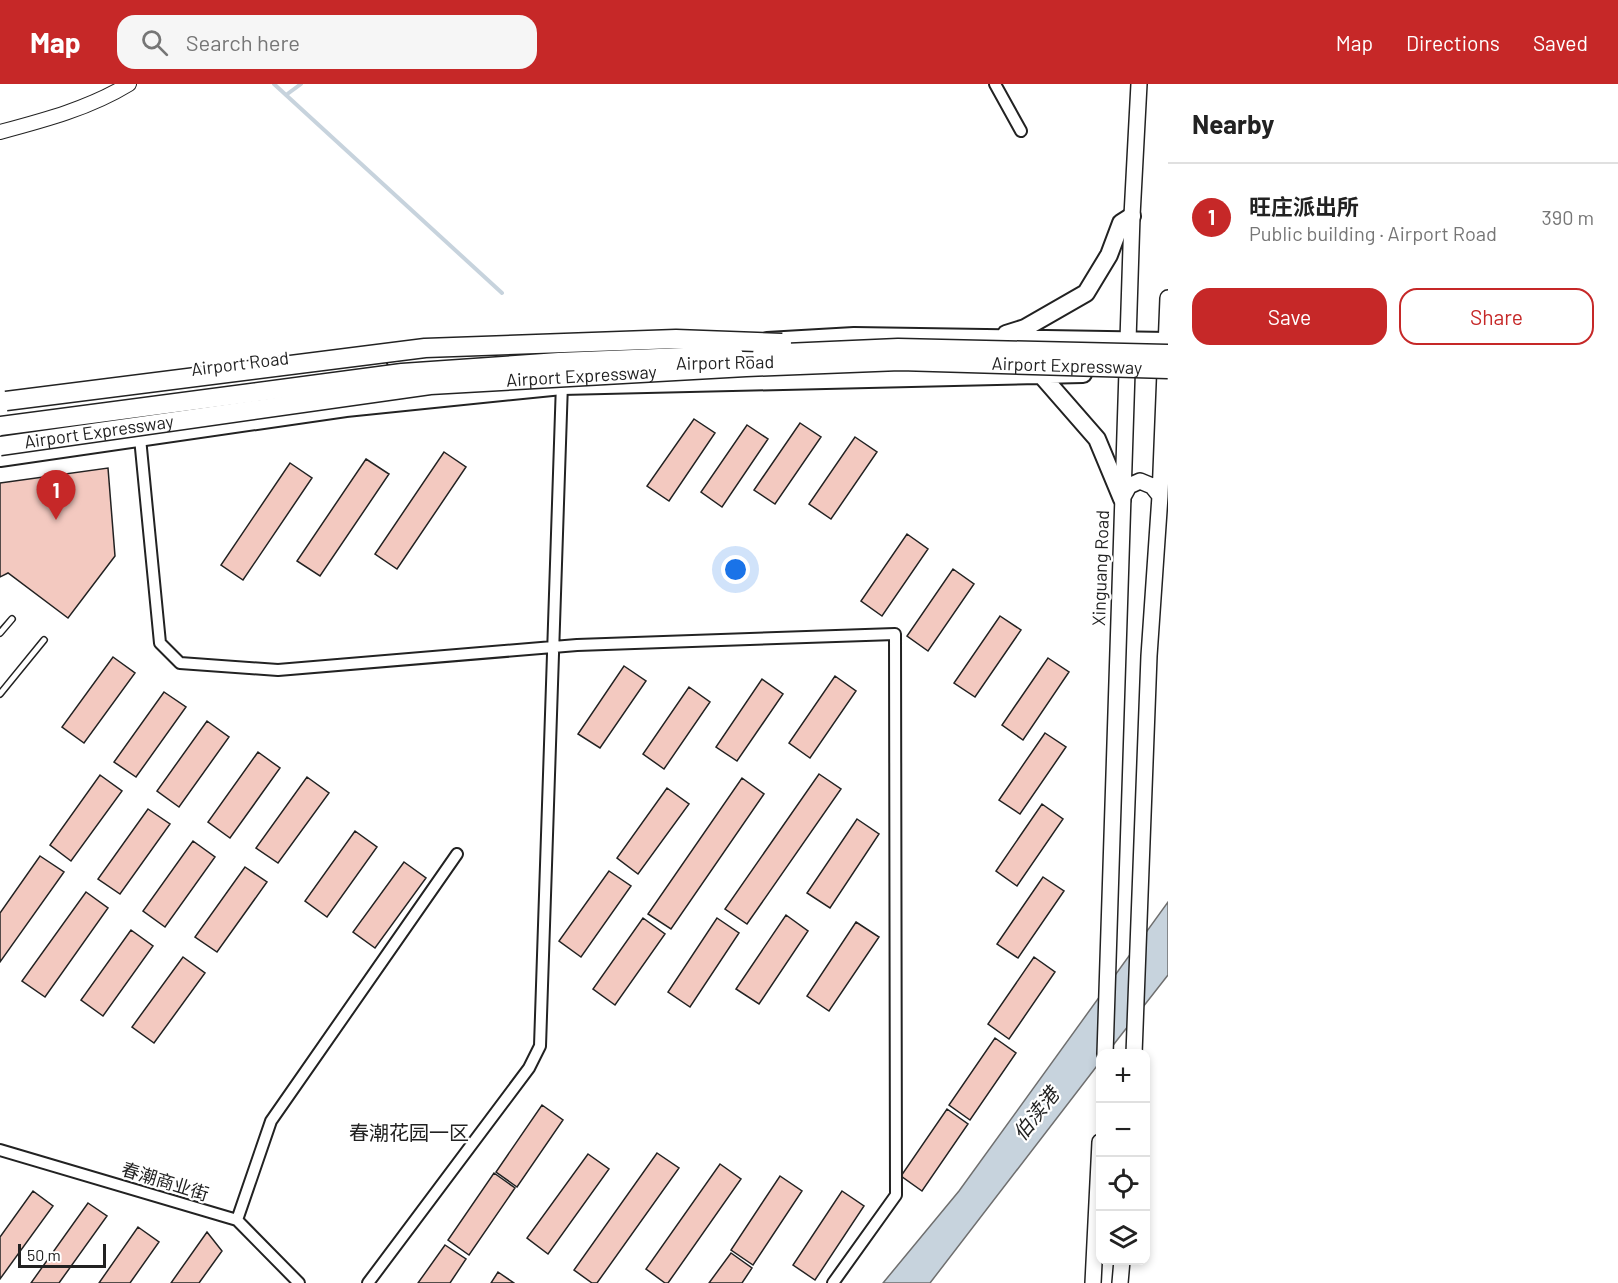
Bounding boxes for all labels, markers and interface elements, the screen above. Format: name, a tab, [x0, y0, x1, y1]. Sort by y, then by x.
search box	[117, 15, 537, 69]
text: Map	[30, 25, 81, 59]
icon: search	[138, 26, 171, 59]
text: Search here	[186, 29, 300, 55]
text: Map	[1336, 30, 1373, 55]
text: Directions	[1406, 30, 1500, 55]
text: Saved	[1533, 30, 1588, 55]
text: Nearby	[1192, 108, 1274, 139]
text: 旺庄派出所	[1249, 193, 1359, 219]
text: 1	[1208, 205, 1215, 229]
text: 390 m	[1541, 205, 1594, 229]
text: Public building · Airport Road	[1249, 221, 1497, 245]
button: Save	[1192, 288, 1387, 345]
button: Share	[1399, 288, 1594, 345]
street label: Airport Road	[190, 346, 290, 380]
street label: Airport Road	[676, 350, 774, 374]
street label: Airport Expressway	[991, 352, 1143, 378]
street label: Airport Expressway	[506, 360, 657, 391]
street label: Airport Expressway	[23, 409, 175, 452]
pin: 1	[36, 470, 76, 520]
street label: Xinguang Road	[1087, 510, 1113, 626]
your location	[721, 555, 750, 584]
map controls	[1096, 1049, 1150, 1265]
button: +	[1096, 1049, 1150, 1103]
water label: 伯渎港	[1007, 1080, 1065, 1144]
button: −	[1096, 1103, 1150, 1157]
district label: 春潮花园一区	[349, 1120, 469, 1144]
street label: 春潮商业街	[119, 1157, 212, 1205]
button: locate	[1096, 1157, 1150, 1211]
button: layers	[1096, 1211, 1150, 1265]
scale bar	[18, 1241, 106, 1268]
text: 50 m	[27, 1245, 61, 1264]

